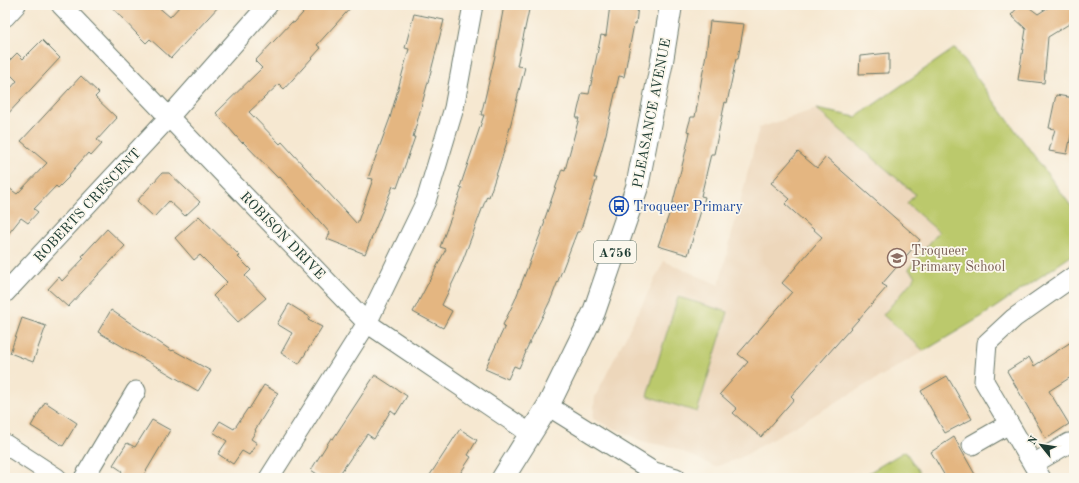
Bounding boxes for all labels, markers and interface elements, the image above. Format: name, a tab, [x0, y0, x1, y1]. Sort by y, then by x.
street label: PLEASANCE AVENUE	[631, 37, 673, 189]
street label: ROBERTS CRESCENT	[32, 146, 144, 265]
street label: ROBISON DRIVE	[237, 189, 327, 282]
bus stop icon: Troqueer Primary	[608, 195, 630, 217]
place label: Troqueer Primary	[633, 200, 744, 214]
road number: A756	[594, 241, 636, 263]
place label: Troqueer Primary School	[911, 244, 1005, 274]
school or university icon: Troqueer Primary School	[886, 247, 908, 269]
north arrow	[1021, 425, 1061, 465]
text: N	[1027, 434, 1041, 447]

